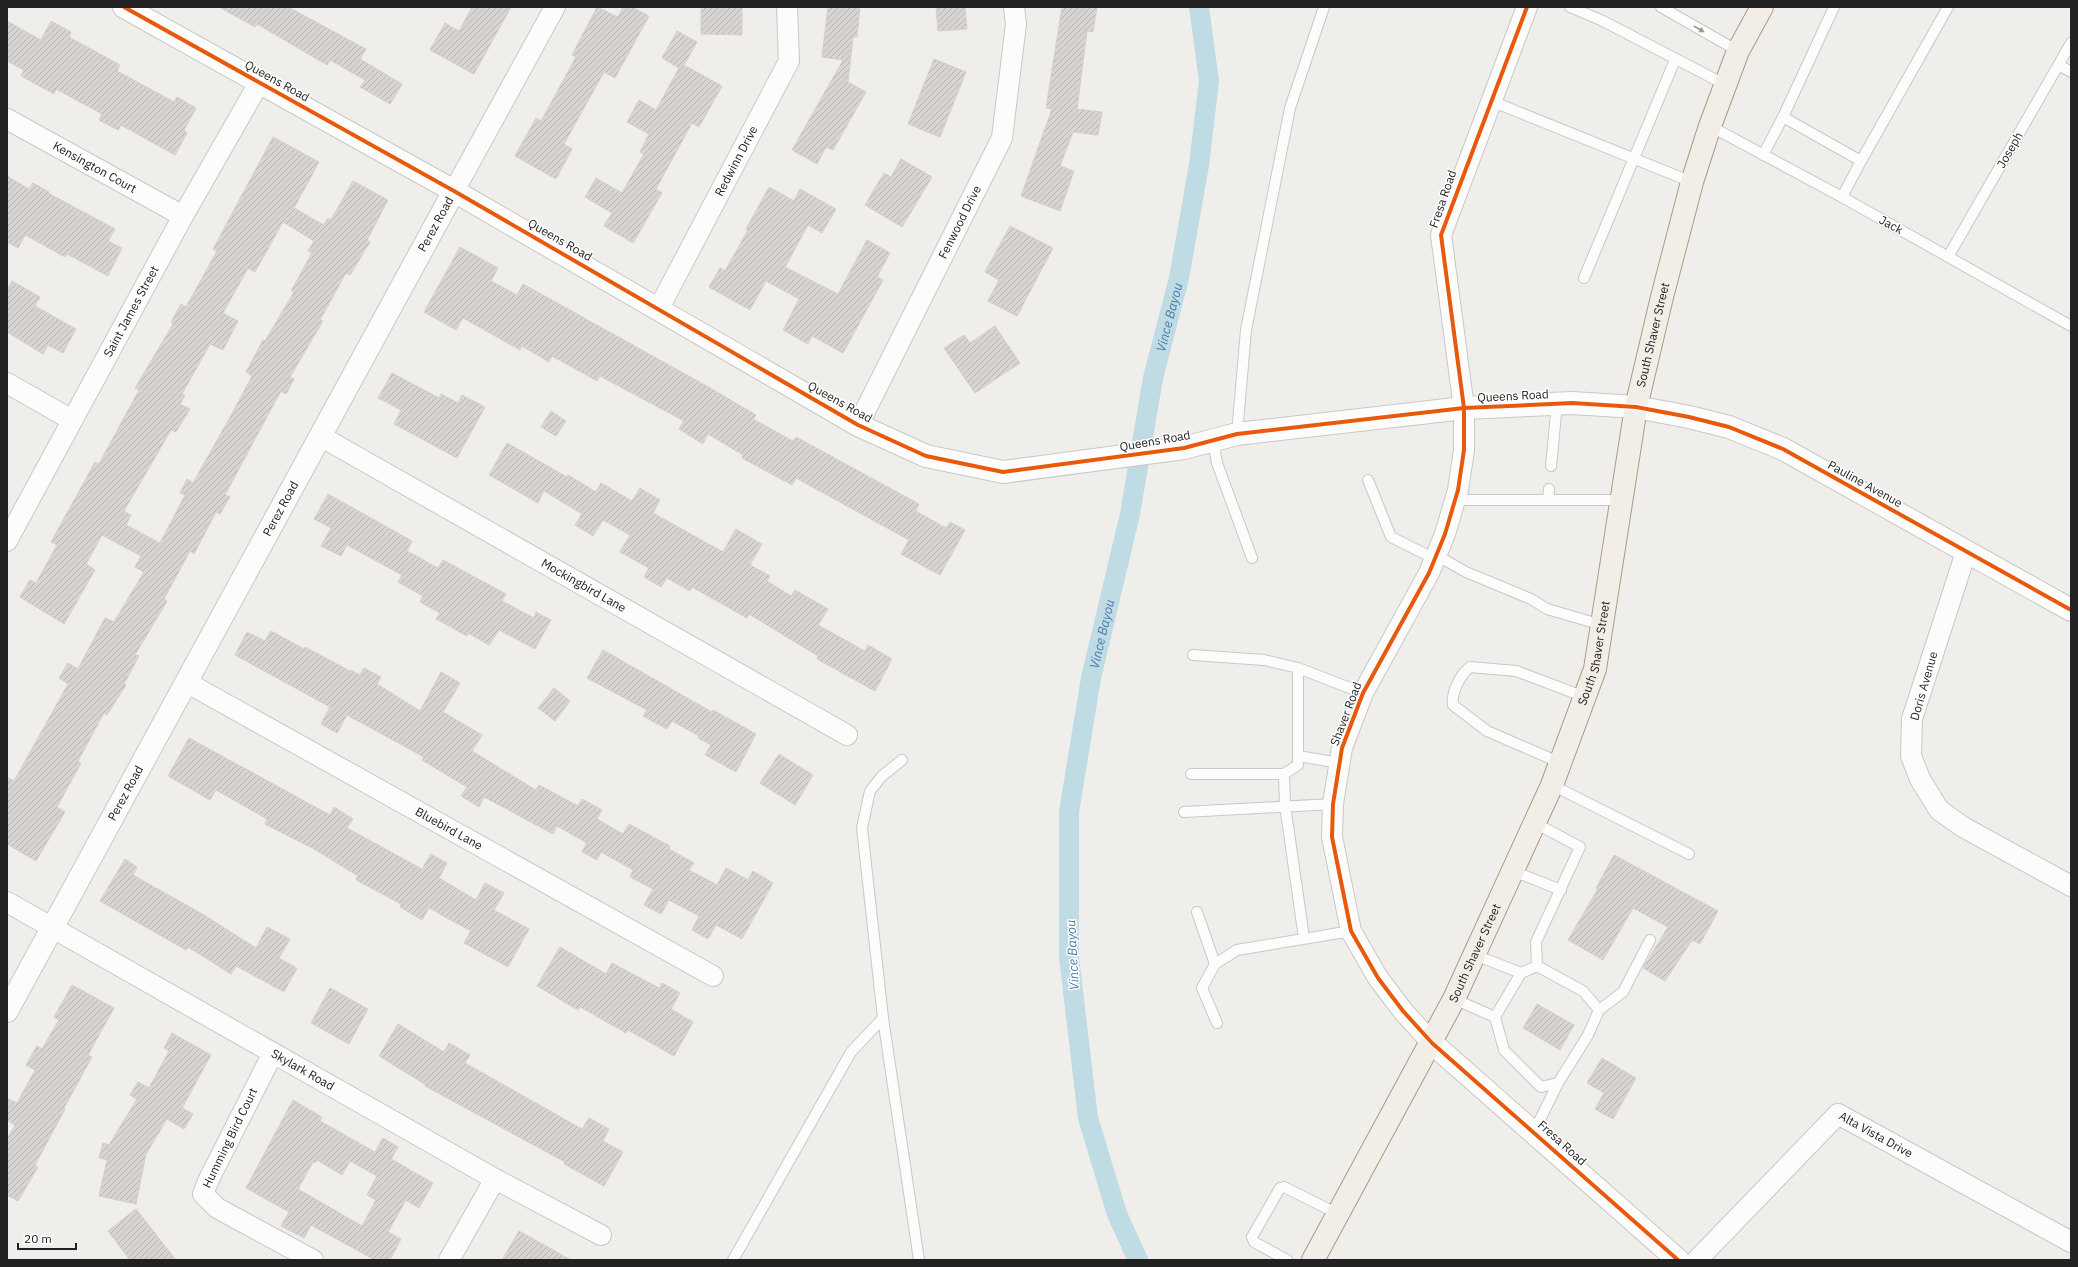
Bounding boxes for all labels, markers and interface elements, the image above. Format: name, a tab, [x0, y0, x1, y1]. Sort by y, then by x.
one-way arrow	[1693, 25, 1705, 32]
street label: Queens Road	[242, 57, 312, 104]
street label: Redwinn Drive	[711, 123, 761, 199]
street label: Joseph	[1993, 129, 2026, 170]
street label: Kensington Court	[50, 138, 139, 196]
street label: Fresa Road	[1426, 168, 1459, 230]
street label: Fenwood Drive	[935, 182, 984, 261]
street label: Perez Road	[414, 194, 456, 254]
street label: Jack	[1877, 212, 1906, 237]
street label: Queens Road	[526, 215, 595, 264]
street label: Saint James Street	[100, 263, 162, 360]
water label: Vince Bayou	[1152, 281, 1186, 354]
street label: South Shaver Street	[1633, 281, 1672, 389]
street label: Queens Road	[805, 378, 875, 425]
street label: Queens Road	[1477, 386, 1549, 405]
street label: Queens Road	[1118, 427, 1191, 454]
street label: Pauline Avenue	[1825, 457, 1906, 510]
street label: Perez Road	[259, 478, 301, 539]
street label: Mockingbird Lane	[539, 555, 629, 615]
water label: Vince Bayou	[1085, 598, 1118, 671]
street label: South Shaver Street	[1574, 600, 1613, 707]
street label: Doris Avenue	[1907, 649, 1941, 722]
street label: Shaver Road	[1326, 680, 1365, 748]
street label: Perez Road	[104, 763, 146, 823]
street label: Bluebird Lane	[413, 804, 486, 853]
street label: South Shaver Street	[1445, 901, 1504, 1005]
water label: Vince Bayou	[1062, 919, 1083, 991]
street label: Skylark Road	[269, 1046, 337, 1093]
street label: Humming Bird Court	[199, 1085, 260, 1190]
street label: Alta Vista Drive	[1836, 1108, 1916, 1161]
street label: Fresa Road	[1535, 1117, 1590, 1168]
scale bar	[18, 1225, 76, 1251]
text: 20 m	[24, 1231, 52, 1246]

